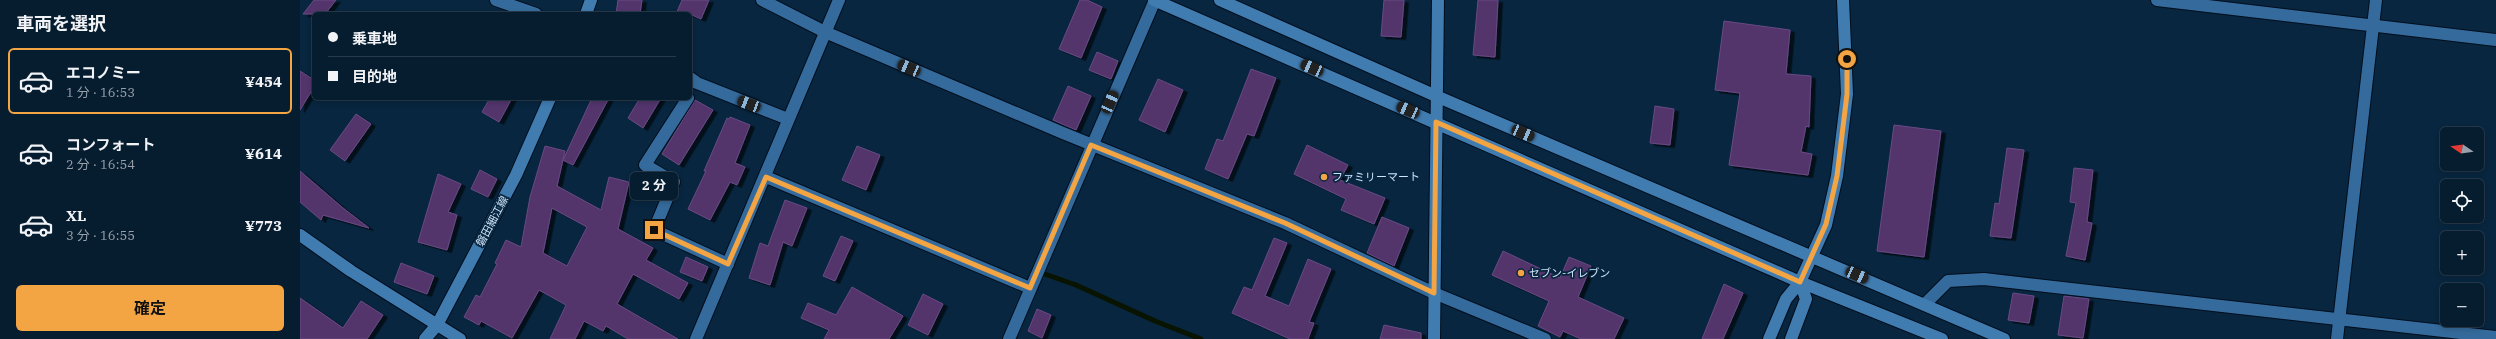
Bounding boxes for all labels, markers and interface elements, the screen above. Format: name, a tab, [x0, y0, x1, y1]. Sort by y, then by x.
text: 車両を選択	[16, 12, 106, 35]
text: 乗車地	[352, 29, 397, 48]
route start	[1838, 50, 1856, 68]
car	[896, 58, 922, 78]
car	[1299, 58, 1325, 78]
icon: car	[18, 63, 54, 99]
text: エコノミー	[66, 63, 141, 82]
text: 目的地	[352, 67, 397, 86]
text: ¥454	[245, 72, 282, 91]
text: 1 分 · 16:53	[66, 84, 135, 101]
car	[1100, 89, 1120, 115]
car	[736, 94, 762, 114]
car	[1395, 100, 1421, 120]
car	[1510, 123, 1536, 143]
north arrow	[2440, 127, 2484, 171]
map controls	[2440, 127, 2484, 327]
icon: car	[18, 135, 54, 171]
text: コンフォート	[66, 135, 156, 154]
text: ¥614	[245, 144, 282, 163]
text: 2 分 · 16:54	[66, 156, 135, 173]
place label: ファミリーマート	[1332, 170, 1420, 184]
callout: 2 分	[630, 172, 678, 200]
marker: ファミリーマート	[1319, 172, 1329, 182]
text: 2 分	[642, 177, 666, 194]
button: locate	[2440, 179, 2484, 223]
street label: 磐田細江線	[473, 193, 511, 249]
text: XL	[66, 206, 86, 225]
icon: car	[18, 207, 54, 243]
text: ¥773	[245, 216, 282, 235]
route end	[645, 221, 663, 239]
text: 3 分 · 16:55	[66, 227, 135, 244]
button: +	[2440, 231, 2484, 275]
car	[1844, 265, 1870, 285]
place label: セブン-イレブン	[1529, 266, 1610, 280]
marker: セブン-イレブン	[1516, 268, 1526, 278]
button: −	[2440, 283, 2484, 327]
button: 確定	[16, 285, 284, 331]

